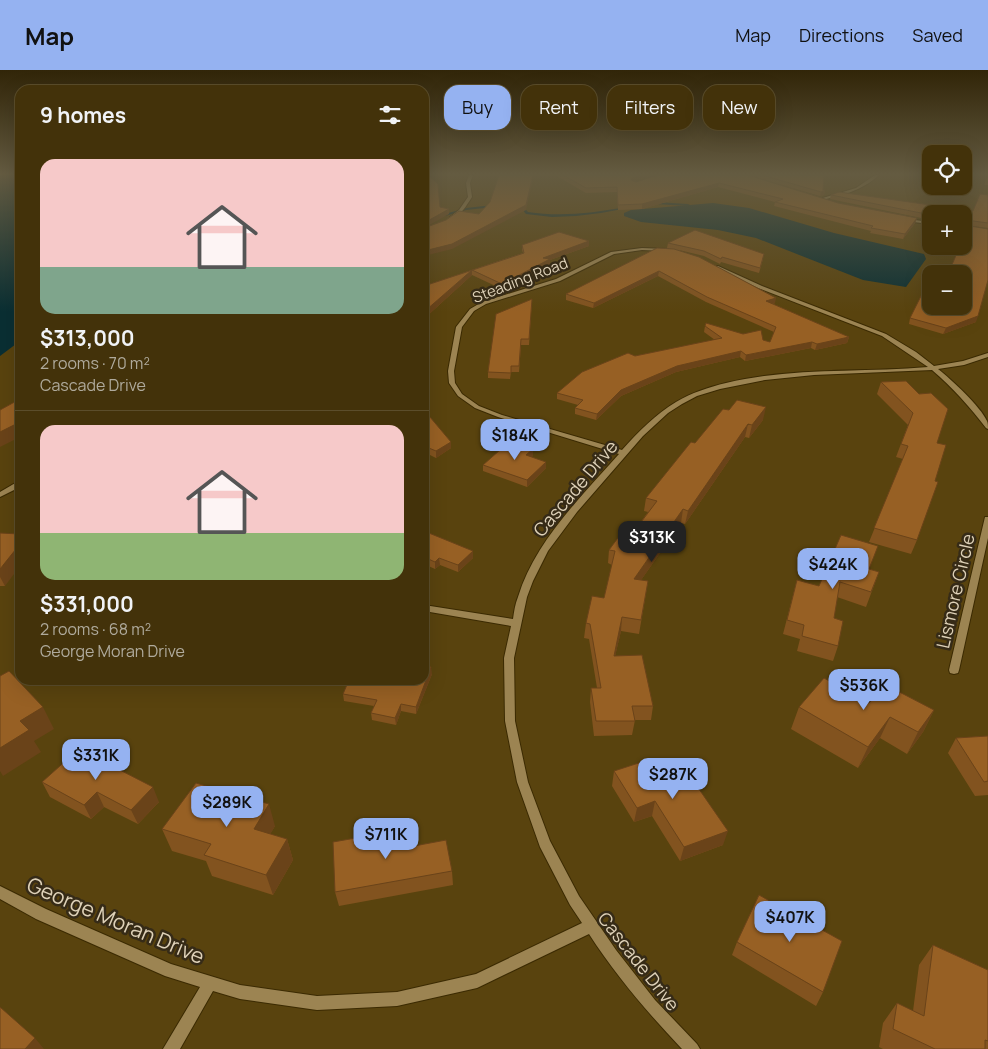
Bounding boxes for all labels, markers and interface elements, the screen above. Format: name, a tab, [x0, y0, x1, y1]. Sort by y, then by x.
text: Map	[25, 19, 74, 52]
text: Map	[735, 23, 771, 47]
text: Directions	[799, 23, 884, 47]
text: Saved	[912, 23, 963, 47]
chip: Buy	[444, 85, 511, 130]
chip: Rent	[521, 85, 597, 130]
chip: Filters	[607, 85, 693, 130]
chip: New	[703, 85, 775, 130]
text: 9 homes	[40, 101, 126, 129]
icon: filters	[376, 101, 404, 129]
map controls	[922, 145, 972, 315]
button: locate	[922, 145, 972, 195]
icon: home	[177, 192, 267, 282]
button: +	[922, 205, 972, 255]
street label: Steading Road	[469, 252, 571, 308]
button: −	[922, 265, 972, 315]
text: $313,000	[40, 324, 135, 352]
text: 2 rooms · 70 m²	[40, 352, 150, 374]
text: Cascade Drive	[40, 374, 146, 396]
pin: $184K	[480, 418, 550, 461]
text: $184K	[492, 424, 538, 446]
street label: Cascade Drive	[528, 435, 622, 541]
icon: home	[177, 457, 267, 547]
pin: $313K	[617, 520, 687, 563]
text: $313K	[629, 526, 675, 548]
street label: Lismore Circle	[930, 531, 980, 651]
pin: $424K	[798, 548, 868, 590]
text: $424K	[808, 553, 858, 575]
text: $331,000	[40, 590, 134, 618]
text: 2 rooms · 68 m²	[40, 618, 151, 640]
text: George Moran Drive	[40, 640, 185, 662]
pin: $536K	[829, 668, 899, 711]
text: $536K	[839, 674, 889, 696]
pin: $331K	[61, 738, 131, 781]
text: $331K	[73, 744, 119, 766]
pin: $287K	[638, 758, 708, 800]
text: $287K	[649, 763, 697, 785]
pin: $289K	[192, 786, 262, 828]
text: $289K	[202, 791, 252, 813]
pin: $711K	[351, 818, 421, 860]
text: $711K	[365, 823, 407, 845]
street label: George Moran Drive	[23, 870, 209, 970]
pin: $407K	[755, 900, 825, 943]
text: $407K	[765, 906, 815, 928]
street label: Cascade Drive	[593, 907, 685, 1015]

